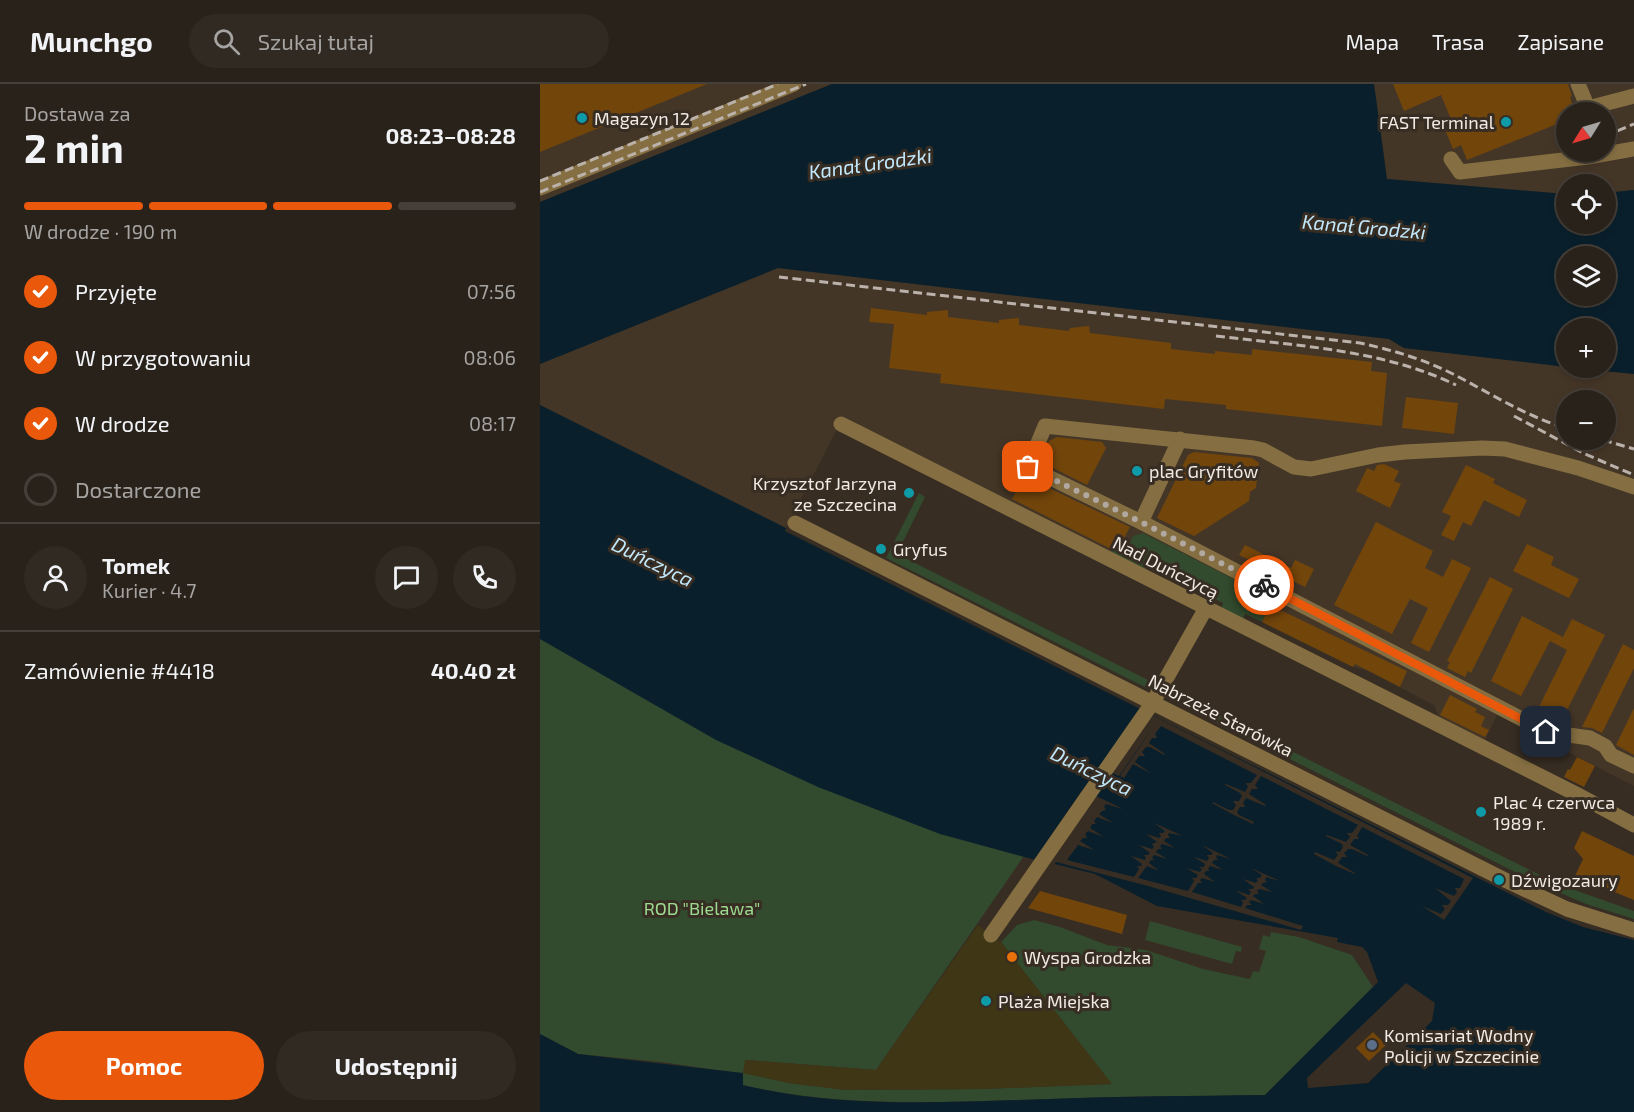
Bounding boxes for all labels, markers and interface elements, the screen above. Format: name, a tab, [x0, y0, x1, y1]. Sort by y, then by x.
search box	[189, 14, 609, 68]
text: Munchgo	[30, 24, 153, 58]
icon: search	[210, 25, 243, 58]
text: Szukaj tutaj	[258, 28, 374, 54]
text: Mapa	[1345, 29, 1399, 54]
text: Trasa	[1432, 29, 1485, 54]
text: Zapisane	[1518, 29, 1604, 54]
text: Dostawa za	[24, 101, 130, 125]
north arrow	[1556, 102, 1616, 162]
map controls	[1556, 102, 1616, 450]
place label: Magazyn 12	[594, 107, 690, 129]
marker: Magazyn 12	[575, 111, 589, 125]
place label: FAST Terminal	[1379, 111, 1495, 133]
marker: FAST Terminal	[1499, 115, 1513, 129]
text: 08:23–08:28	[385, 122, 516, 148]
text: 2 min	[24, 124, 124, 171]
water label: Kanał Grodzki	[807, 142, 933, 184]
button: locate	[1556, 174, 1616, 234]
water label: Kanał Grodzki	[1301, 209, 1427, 243]
text: W drodze · 190 m	[24, 219, 177, 243]
button: layers	[1556, 246, 1616, 306]
icon: check	[24, 275, 57, 308]
text: Przyjęte	[75, 278, 157, 304]
text: 07:56	[467, 279, 516, 303]
button: +	[1556, 318, 1616, 378]
icon: check	[24, 341, 57, 374]
text: W przygotowaniu	[75, 344, 251, 370]
text: 08:06	[464, 345, 516, 369]
button: −	[1556, 390, 1616, 450]
icon: check	[24, 407, 57, 440]
text: W drodze	[75, 410, 170, 436]
text: 08:17	[469, 411, 516, 435]
pin	[1002, 441, 1053, 492]
icon: bag	[1011, 450, 1044, 483]
place label: plac Gryfitów	[1149, 460, 1258, 482]
marker: plac Gryfitów	[1130, 464, 1144, 478]
place label: Krzysztof Jarzyna ze Szczecina	[753, 472, 897, 515]
text: Dostarczone	[75, 476, 201, 502]
marker: Krzysztof Jarzyna ze Szczecina	[902, 486, 916, 500]
water label: Duńczyca	[608, 531, 698, 592]
street label: Nad Duńczycą	[1109, 531, 1223, 603]
place label: Gryfus	[893, 538, 947, 560]
marker: Gryfus	[874, 542, 888, 556]
button: person	[24, 546, 87, 609]
button: chat	[375, 546, 438, 609]
button: phone	[453, 546, 516, 609]
text: Tomek	[102, 552, 170, 578]
courier	[1234, 555, 1294, 615]
icon: bike	[1248, 569, 1281, 602]
text: Kurier · 4.7	[102, 578, 197, 602]
text: Zamówienie #4418	[24, 657, 215, 683]
text: 40.40 zł	[431, 657, 516, 683]
street label: Nabrzeże Starówka	[1145, 669, 1297, 761]
pin	[1520, 706, 1571, 757]
icon: home	[1529, 715, 1562, 748]
water label: Duńczyca	[1047, 740, 1137, 801]
place label: Plac 4 czerwca 1989 r.	[1493, 791, 1615, 834]
marker: Plac 4 czerwca 1989 r.	[1474, 805, 1488, 819]
place label: Dźwigozaury	[1511, 869, 1618, 891]
marker: Dźwigozaury	[1492, 873, 1506, 887]
park label: ROD "Bielawa"	[644, 897, 760, 919]
place label: Wyspa Grodzka	[1024, 946, 1151, 968]
marker: Wyspa Grodzka	[1005, 950, 1019, 964]
place label: Plaża Miejska	[998, 990, 1110, 1012]
marker: Plaża Miejska	[979, 994, 993, 1008]
place label: Komisariat Wodny Policji w Szczecinie	[1384, 1024, 1539, 1067]
button: Pomoc	[24, 1031, 264, 1100]
button: Udostępnij	[276, 1031, 516, 1100]
marker: Komisariat Wodny Policji w Szczecinie	[1365, 1038, 1379, 1052]

